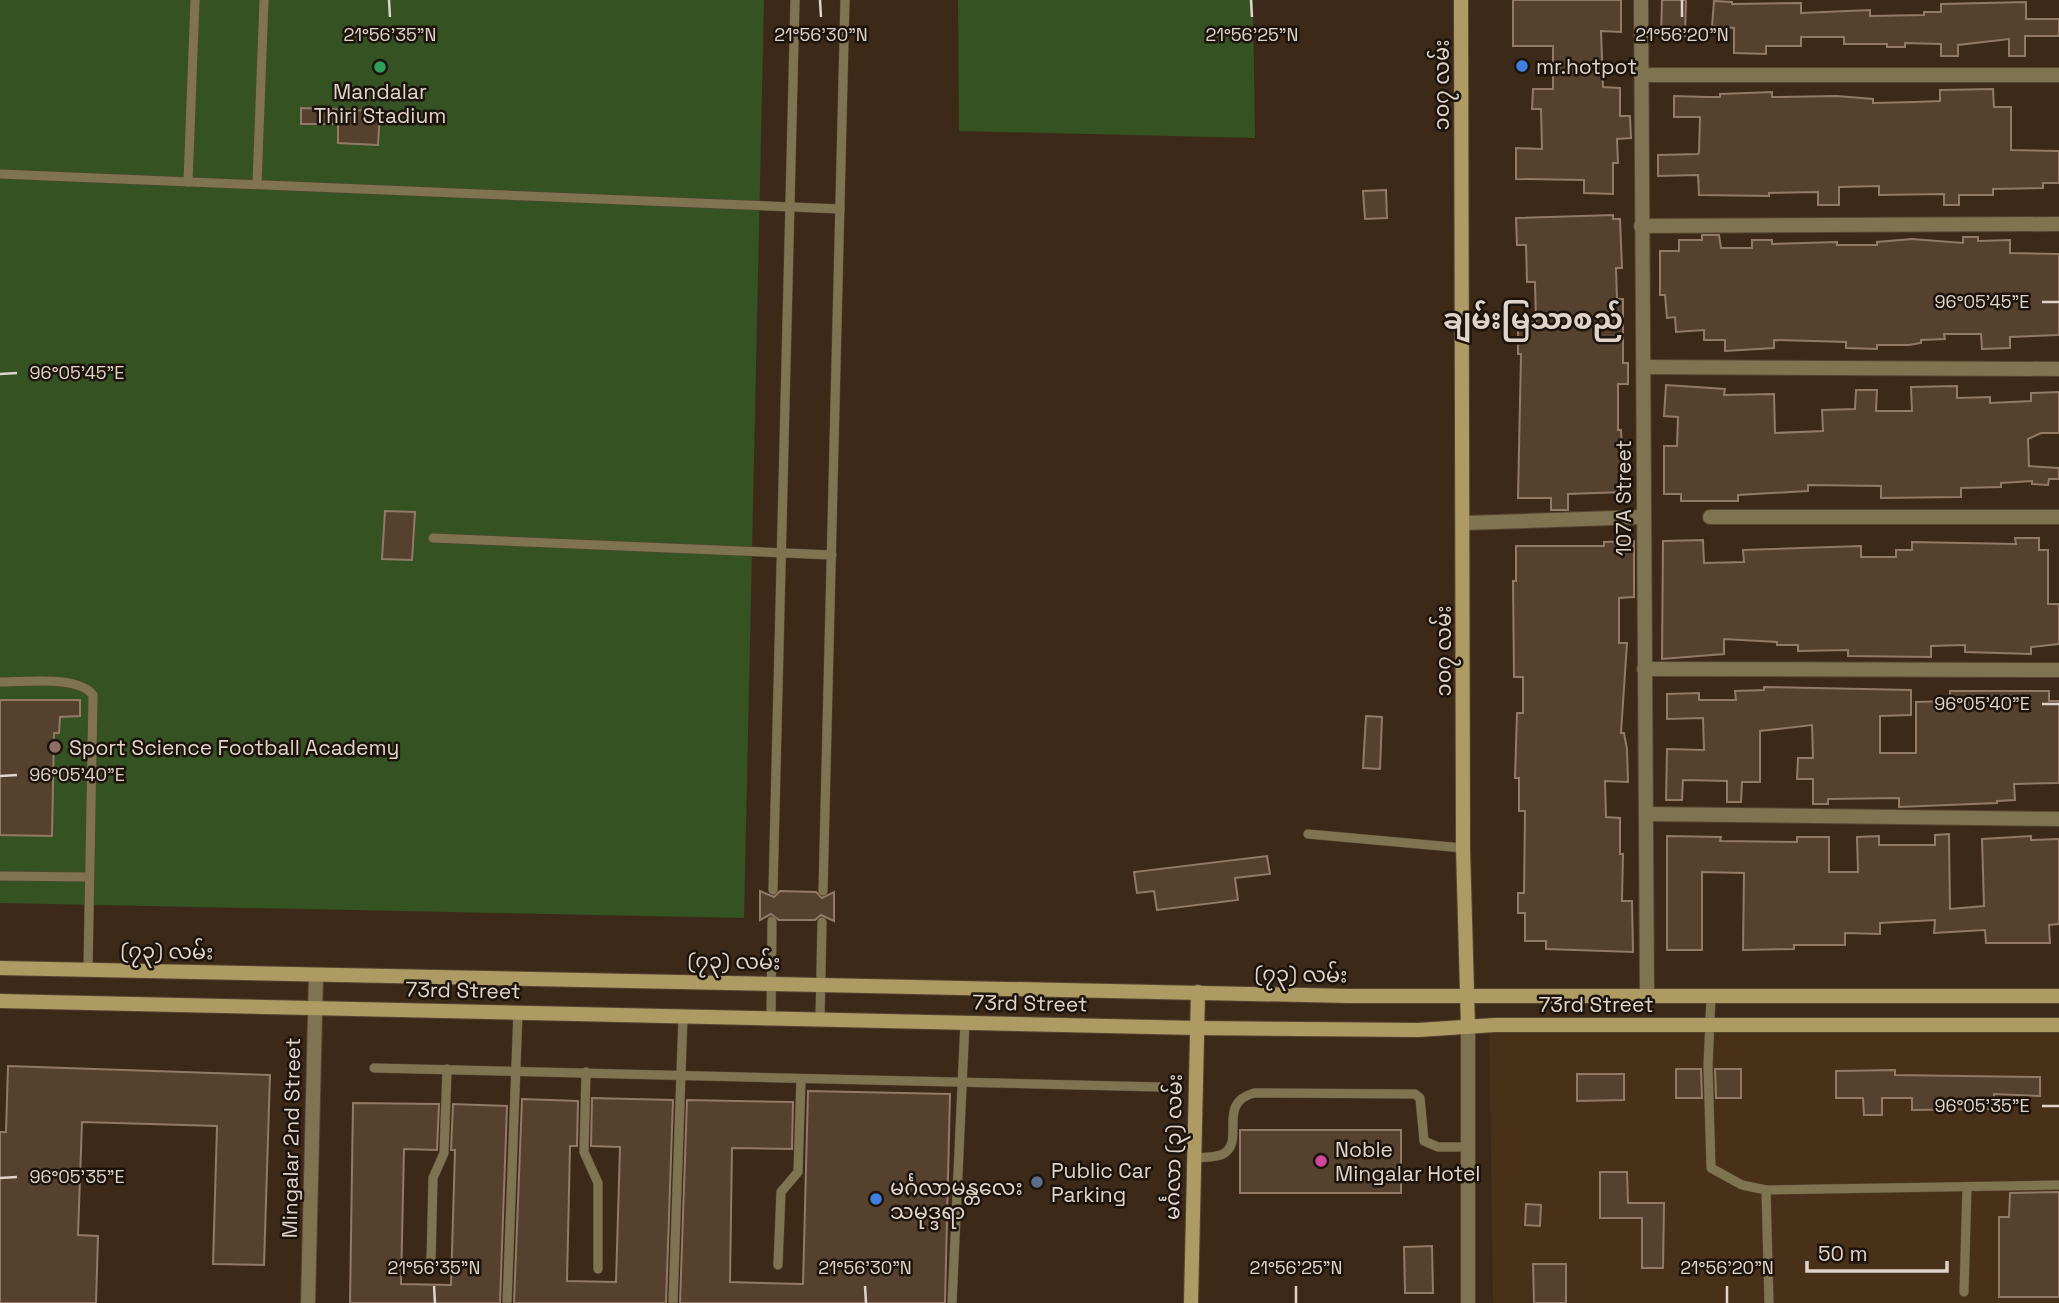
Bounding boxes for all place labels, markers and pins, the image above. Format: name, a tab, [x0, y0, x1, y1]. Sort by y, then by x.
place label: mr.hotpot	[1536, 53, 1637, 80]
marker: mr.hotpot	[1514, 58, 1530, 74]
marker: Mandalar Thiri Stadium	[372, 59, 388, 75]
place label: Mandalar Thiri Stadium	[314, 78, 446, 129]
place label: Sport Science Football Academy	[69, 734, 399, 761]
marker: Sport Science Football Academy	[47, 739, 63, 755]
place label: Noble Mingalar Hotel	[1335, 1136, 1480, 1187]
marker: Noble Mingalar Hotel	[1313, 1153, 1329, 1169]
place label: Public Car Parking	[1051, 1157, 1152, 1208]
place label: မင်္ဂလာမန္တလေး သမုဒ္ဒရာ	[890, 1173, 1023, 1229]
marker: Public Car Parking	[1029, 1174, 1045, 1190]
marker: မင်္ဂလာမန္တလေး သမုဒ္ဒရာ	[868, 1191, 884, 1207]

